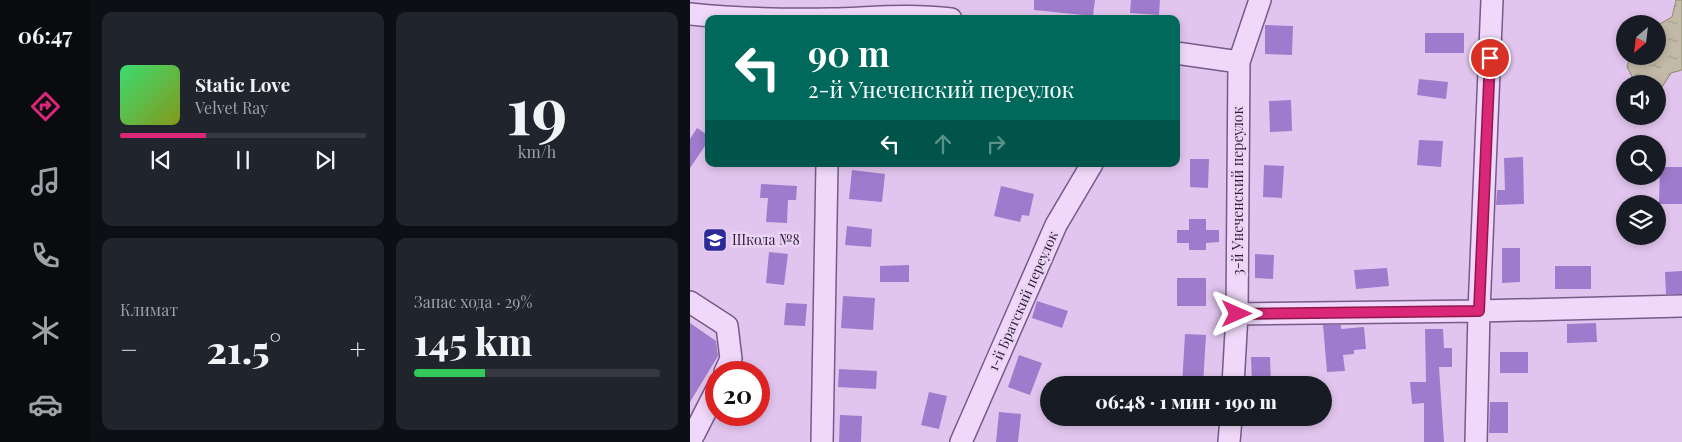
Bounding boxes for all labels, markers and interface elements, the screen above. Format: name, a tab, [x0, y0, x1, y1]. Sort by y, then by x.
north arrow	[1616, 15, 1666, 65]
map controls	[1616, 15, 1666, 245]
text: 06:47	[18, 20, 72, 50]
text: 90 m	[808, 29, 890, 76]
icon: left	[725, 35, 790, 100]
pin	[1469, 37, 1511, 79]
icon: arrive	[1476, 44, 1504, 72]
text: 19	[507, 65, 567, 151]
text: Static Love	[195, 71, 290, 97]
text: 2-й Унеченский переулок	[808, 74, 1074, 104]
button: sound	[1616, 75, 1666, 125]
icon: directions	[28, 89, 63, 124]
text: Velvet Ray	[195, 97, 268, 118]
street label: 3-й Унеченский переулок	[1228, 107, 1247, 275]
icon: left	[876, 130, 904, 158]
icon: ahead	[929, 130, 957, 158]
icon: right	[982, 130, 1010, 158]
button: search	[1616, 135, 1666, 185]
text: km/h	[518, 141, 556, 162]
icon: previous	[147, 146, 175, 174]
icon: pause	[229, 146, 257, 174]
icon: next	[311, 146, 339, 174]
icon: music	[28, 164, 63, 199]
button: layers	[1616, 195, 1666, 245]
school or university icon: Школа №8	[702, 227, 728, 253]
street label: 1-й Братский переулок	[983, 228, 1062, 374]
place label: Школа №8	[732, 230, 800, 249]
icon: phone	[28, 238, 63, 273]
position arrow	[1210, 287, 1262, 339]
text: Запас хода · 29%	[414, 291, 532, 312]
text: Климат	[120, 299, 178, 320]
icon: climate	[28, 313, 63, 348]
text: 145 km	[414, 315, 532, 366]
text: 21.5°	[207, 323, 281, 374]
text: −	[120, 330, 138, 367]
text: +	[350, 330, 366, 367]
speed limit sign: 20	[705, 361, 770, 426]
icon: car	[28, 387, 63, 422]
text: 06:48 · 1 мин · 190 m	[1095, 388, 1277, 414]

